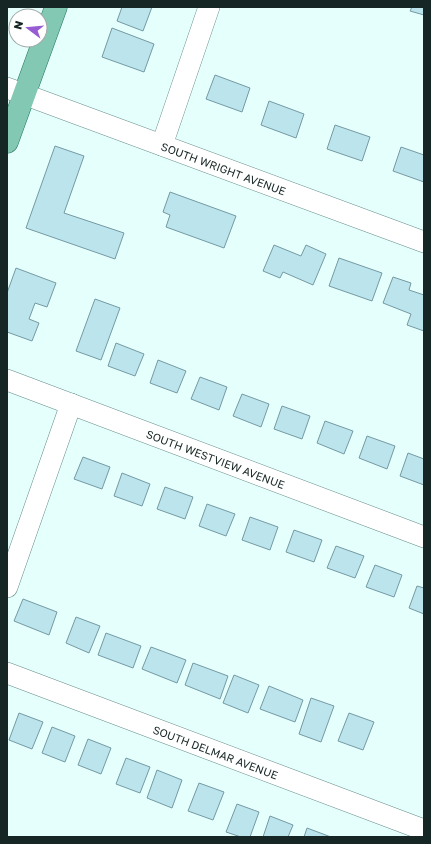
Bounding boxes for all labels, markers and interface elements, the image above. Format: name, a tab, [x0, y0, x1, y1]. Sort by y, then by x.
north arrow	[8, 8, 48, 48]
text: N	[11, 19, 25, 31]
street label: SOUTH WRIGHT AVENUE	[160, 139, 288, 197]
street label: SOUTH WESTVIEW AVENUE	[145, 427, 287, 491]
street label: SOUTH DELMAR AVENUE	[151, 722, 280, 781]

